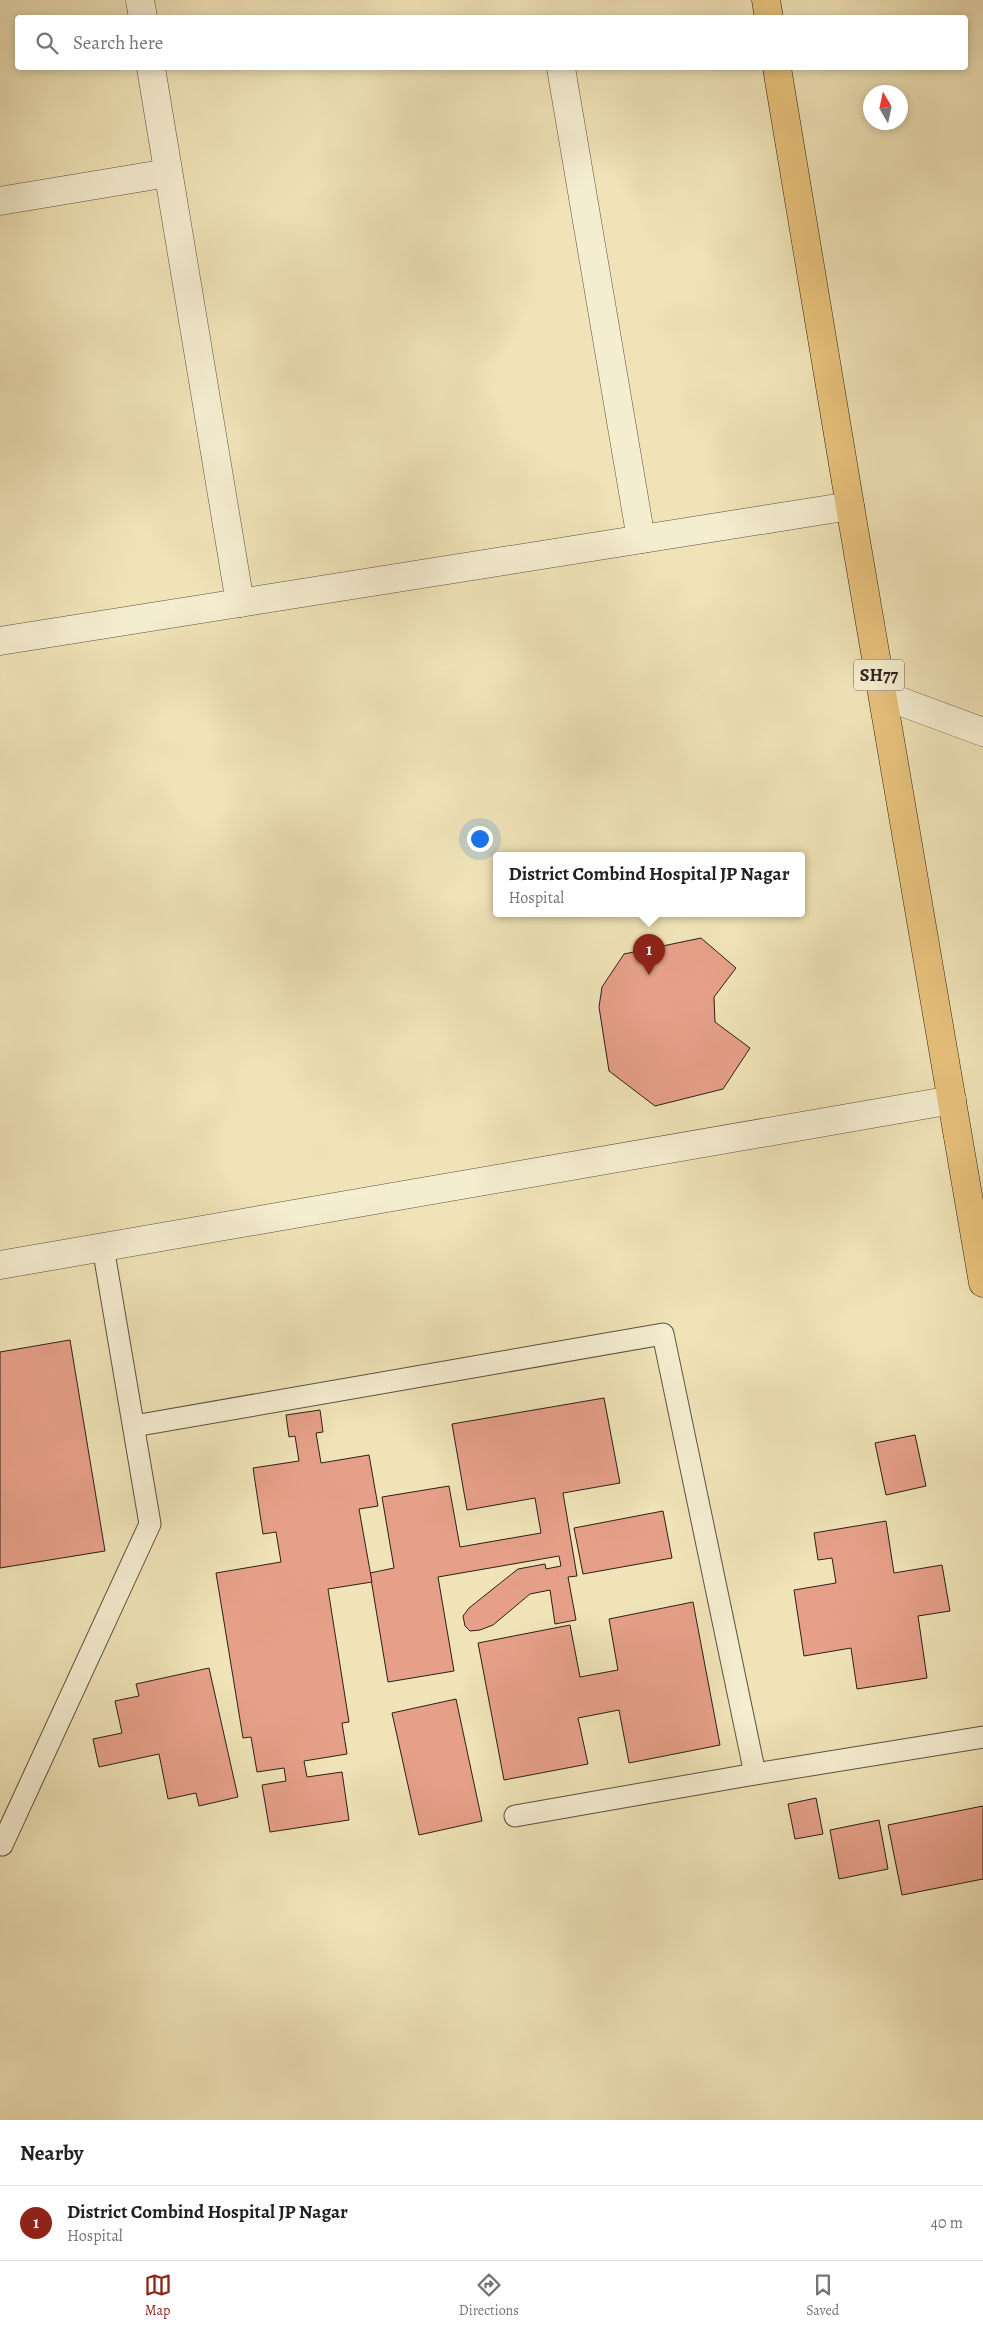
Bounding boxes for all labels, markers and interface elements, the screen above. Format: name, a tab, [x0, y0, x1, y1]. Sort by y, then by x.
search box	[15, 15, 968, 70]
icon: search	[33, 29, 61, 57]
text: Search here	[73, 30, 163, 56]
north arrow	[863, 85, 908, 130]
road number: SH77	[854, 660, 904, 690]
your location	[467, 826, 493, 852]
popup	[493, 852, 805, 917]
text: District Combind Hospital JP Nagar	[509, 861, 789, 887]
text: Hospital	[509, 887, 564, 909]
pin: 1	[633, 934, 665, 975]
text: Nearby	[20, 2139, 83, 2167]
text: District Combind Hospital JP Nagar	[67, 2199, 348, 2225]
text: 1	[33, 2212, 39, 2234]
text: 40 m	[931, 2212, 963, 2234]
text: Hospital	[67, 2225, 123, 2247]
tab: Map	[144, 2271, 172, 2320]
tab: Directions	[459, 2271, 519, 2320]
tab: Saved	[806, 2271, 839, 2320]

